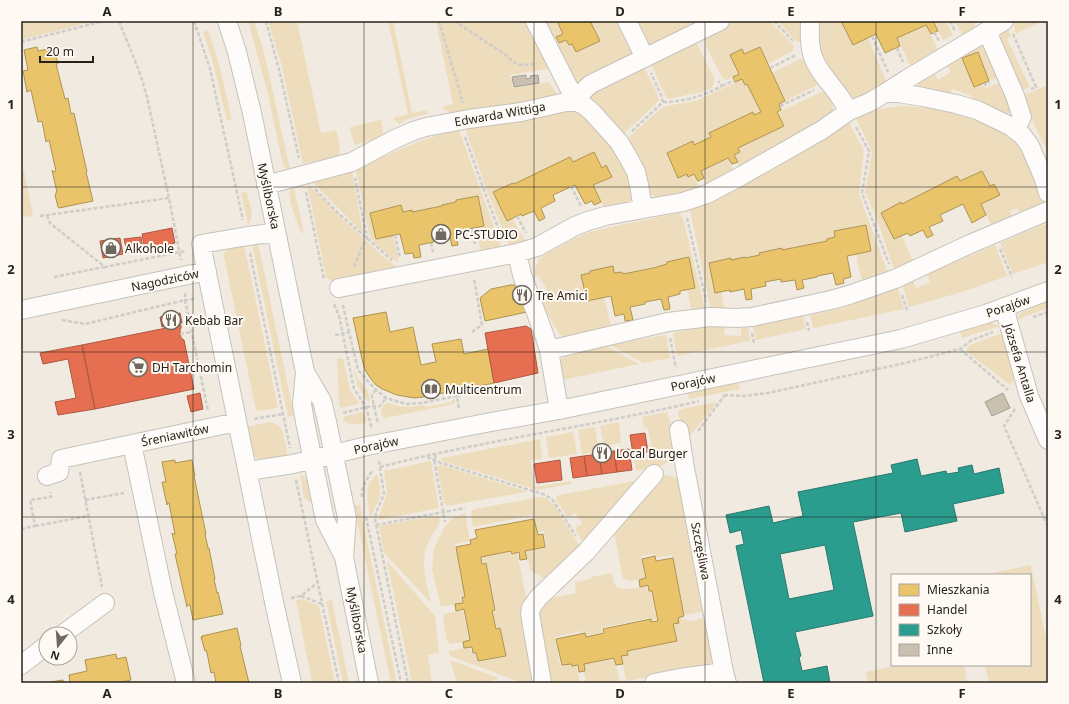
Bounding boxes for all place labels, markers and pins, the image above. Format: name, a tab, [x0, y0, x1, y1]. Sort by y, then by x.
shop icon: PC-STUDIO	[430, 223, 452, 245]
place label: PC-STUDIO	[455, 226, 518, 243]
shop icon: Alkohole	[100, 237, 122, 259]
place label: Alkohole	[125, 240, 174, 257]
restaurant icon: Tre Amici	[511, 284, 533, 306]
place label: Tre Amici	[536, 287, 588, 304]
restaurant icon: Kebab Bar	[160, 309, 182, 331]
place label: Kebab Bar	[185, 312, 243, 329]
supermarket icon: DH Tarchomin	[127, 356, 149, 378]
place label: DH Tarchomin	[152, 359, 232, 376]
library icon: Multicentrum	[420, 378, 442, 400]
place label: Multicentrum	[445, 381, 522, 398]
restaurant icon: Local Burger	[591, 442, 613, 464]
place label: Local Burger	[616, 445, 687, 462]

